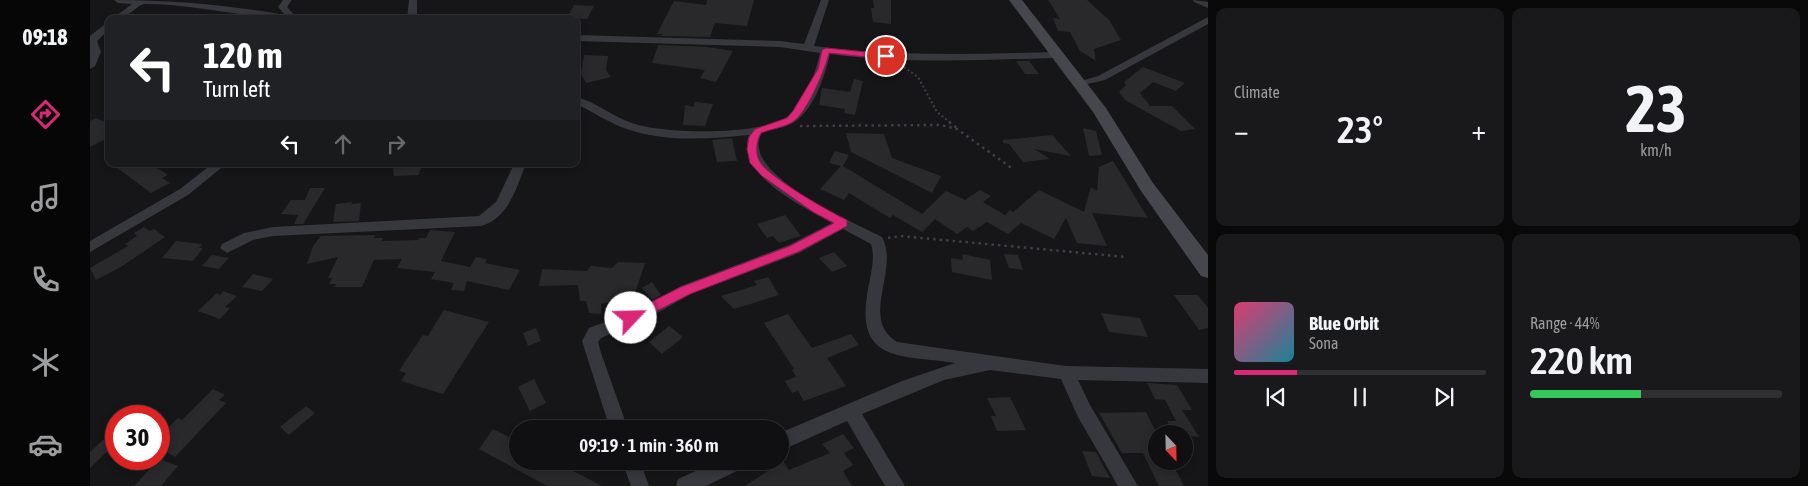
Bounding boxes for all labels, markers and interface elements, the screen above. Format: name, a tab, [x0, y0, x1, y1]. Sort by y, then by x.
text: 09:18	[22, 24, 68, 50]
icon: left	[120, 35, 185, 100]
text: 120 m	[203, 35, 282, 75]
pin	[865, 35, 907, 77]
icon: arrive	[872, 42, 900, 70]
text: 23	[1625, 71, 1687, 146]
text: Turn left	[203, 76, 270, 102]
text: Climate	[1234, 83, 1280, 101]
icon: directions	[28, 97, 63, 132]
text: 23°	[1337, 108, 1383, 151]
text: −	[1234, 114, 1249, 146]
text: +	[1471, 114, 1486, 146]
icon: left	[276, 130, 304, 158]
icon: ahead	[329, 130, 357, 158]
icon: right	[382, 130, 410, 158]
text: km/h	[1640, 141, 1672, 159]
icon: music	[28, 180, 63, 215]
icon: phone	[28, 262, 63, 297]
position arrow	[604, 291, 656, 343]
text: Blue Orbit	[1309, 312, 1379, 334]
text: Range · 44%	[1530, 314, 1600, 332]
text: Sona	[1309, 334, 1338, 352]
text: 220 km	[1530, 339, 1633, 382]
icon: climate	[28, 345, 63, 380]
icon: previous	[1262, 383, 1290, 411]
icon: pause	[1346, 383, 1374, 411]
icon: next	[1430, 383, 1458, 411]
speed limit sign: 30	[105, 405, 170, 470]
north arrow	[1148, 425, 1192, 470]
map controls	[1148, 425, 1193, 470]
icon: car	[28, 427, 63, 462]
text: 09:19 · 1 min · 360 m	[579, 434, 719, 456]

